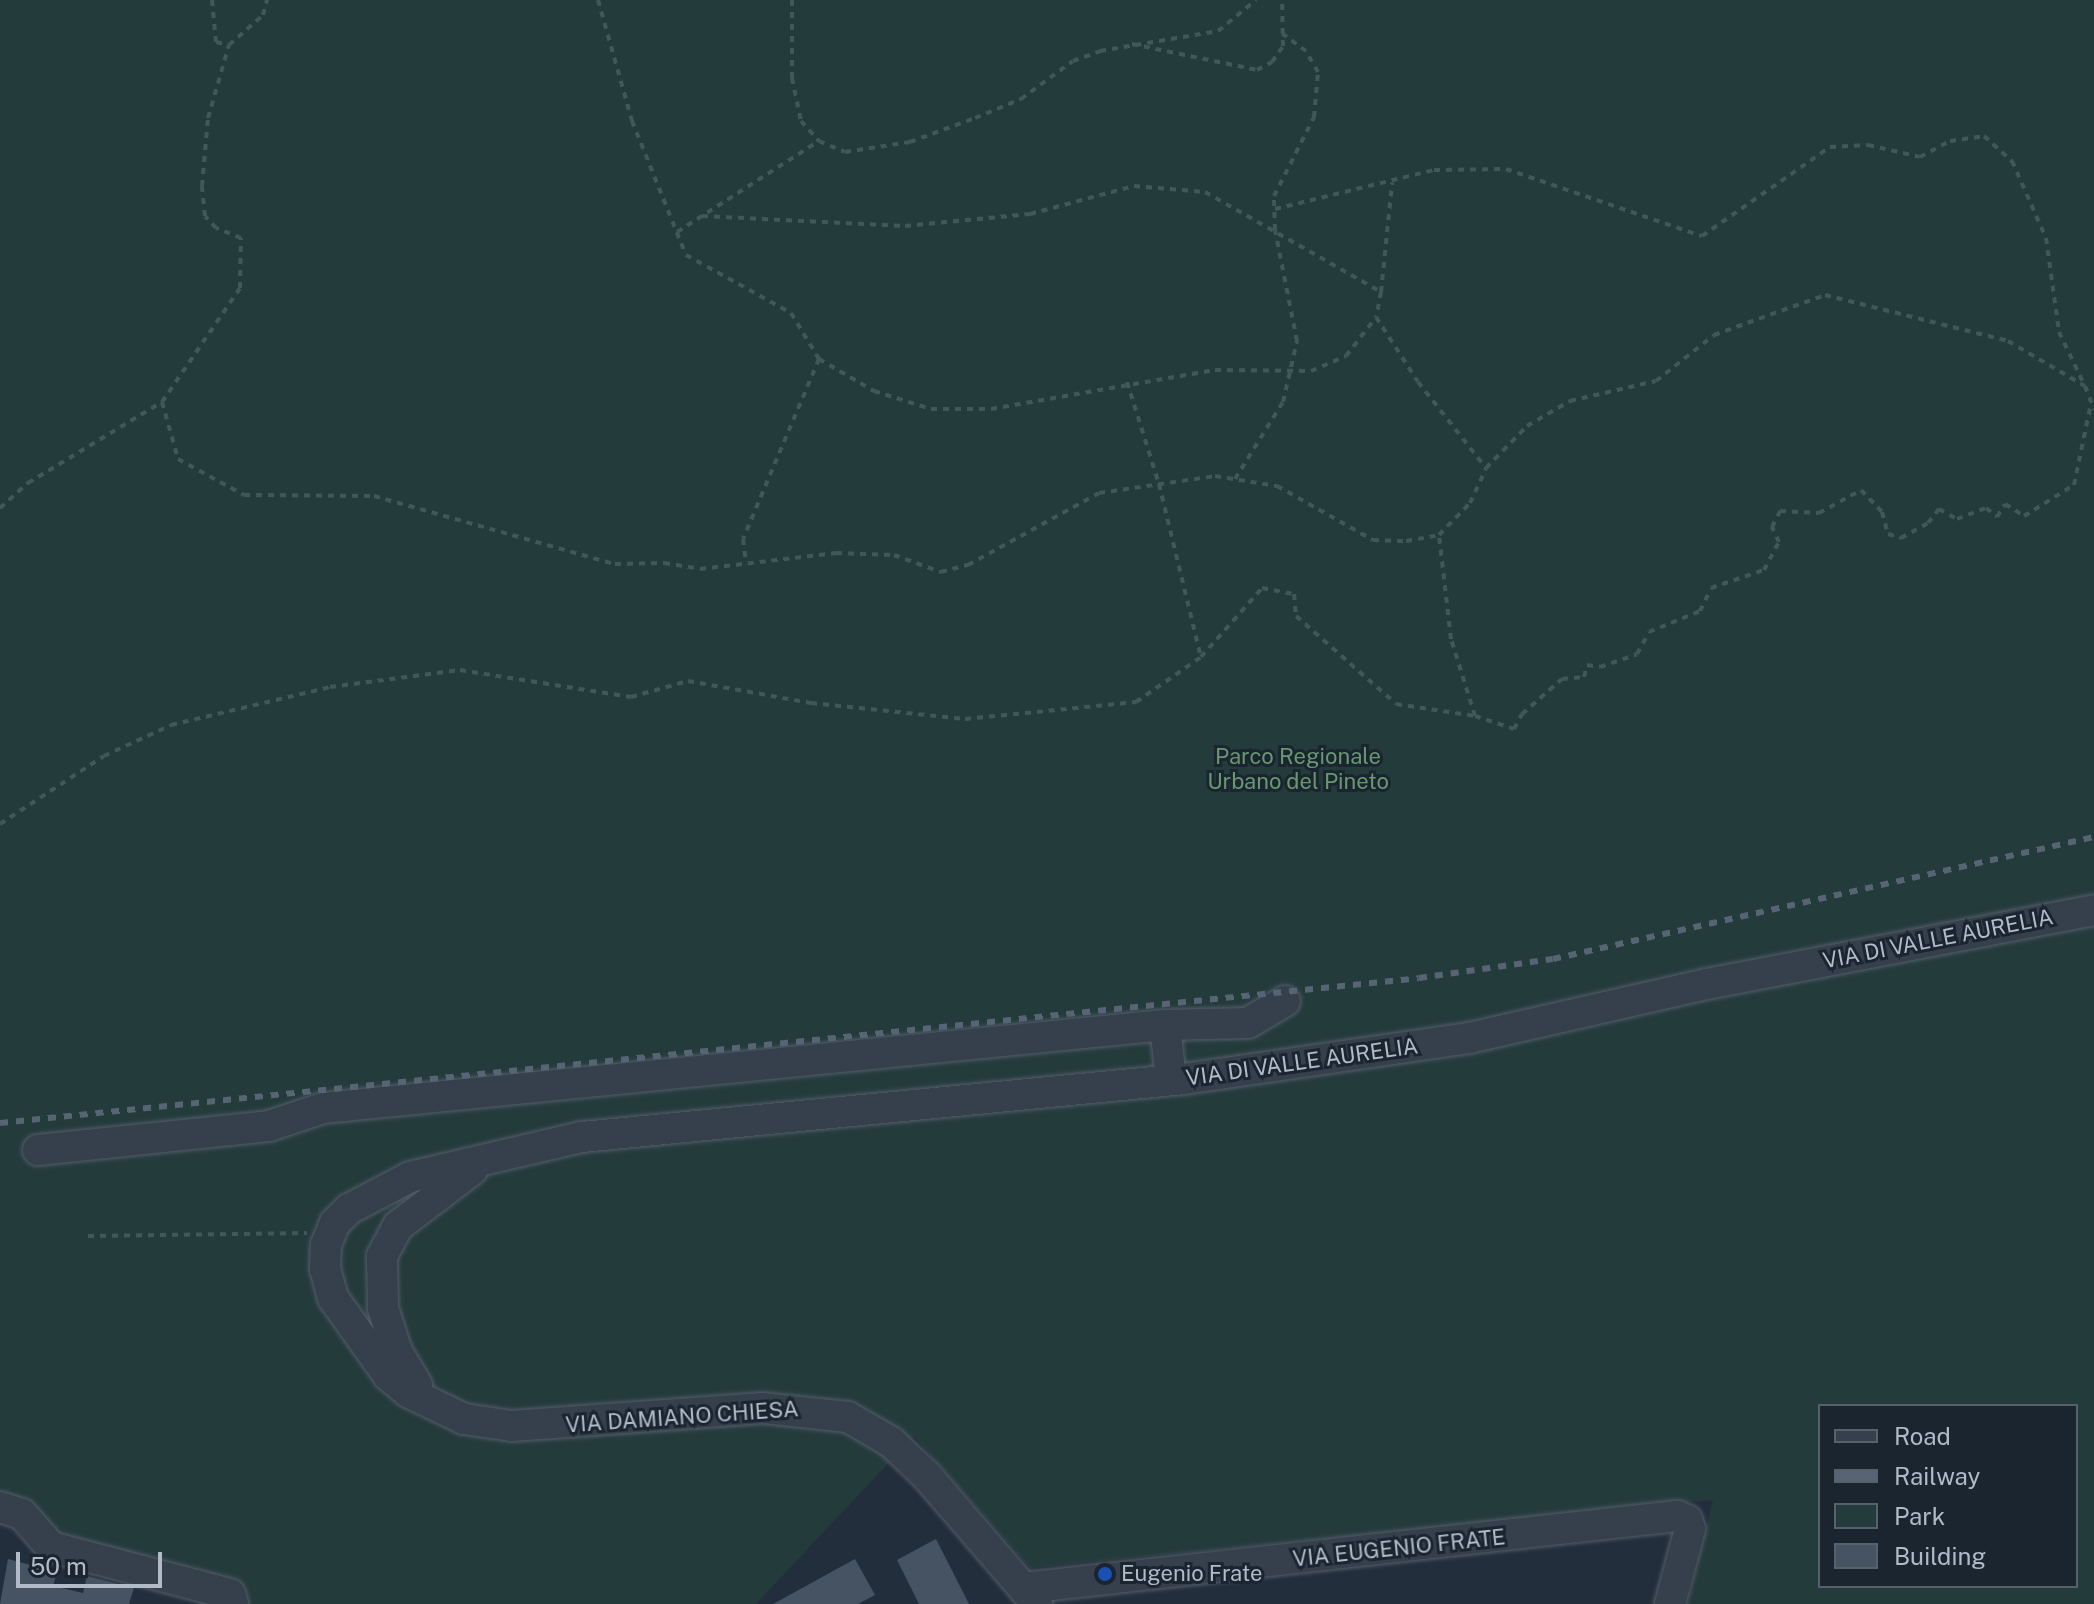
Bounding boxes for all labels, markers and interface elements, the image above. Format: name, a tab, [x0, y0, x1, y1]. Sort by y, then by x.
park label: Parco Regionale Urbano del Pineto	[1207, 743, 1389, 794]
street label: VIA DI VALLE AURELIA	[1820, 904, 2056, 974]
street label: VIA DI VALLE AURELIA	[1184, 1033, 1420, 1091]
street label: VIA DAMIANO CHIESA	[565, 1396, 799, 1438]
legend	[1818, 1404, 2078, 1588]
text: Road	[1894, 1422, 1951, 1450]
text: Railway	[1894, 1462, 1980, 1490]
text: Park	[1894, 1502, 1945, 1530]
street label: VIA EUGENIO FRATE	[1291, 1524, 1507, 1572]
scale bar	[20, 1536, 166, 1586]
text: Building	[1894, 1542, 1986, 1570]
text: 50 m	[30, 1552, 87, 1580]
place label: Eugenio Frate	[1121, 1561, 1263, 1587]
marker: Eugenio Frate	[1096, 1565, 1114, 1583]

